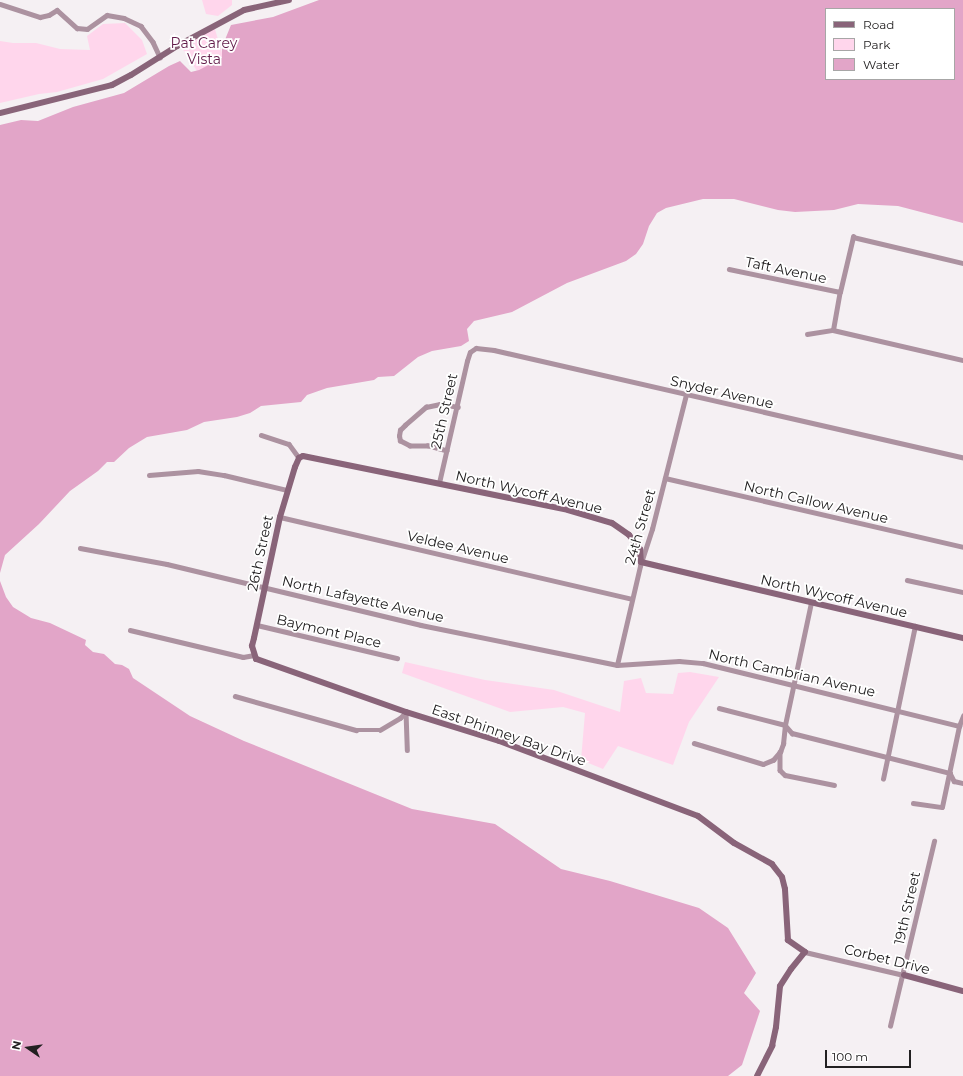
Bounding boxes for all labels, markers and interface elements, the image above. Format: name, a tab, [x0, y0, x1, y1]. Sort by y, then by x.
legend	[825, 8, 955, 80]
text: Road	[863, 17, 894, 32]
park label: Pat Carey Vista	[171, 35, 237, 68]
text: Park	[863, 37, 890, 52]
text: Water	[863, 57, 899, 72]
street label: Taft Avenue	[744, 253, 828, 287]
street label: 25th Street	[427, 372, 461, 450]
street label: Snyder Avenue	[669, 372, 775, 412]
street label: North Wycoff Avenue	[454, 467, 604, 517]
street label: North Callow Avenue	[742, 477, 890, 527]
street label: 24th Street	[621, 487, 659, 567]
street label: 26th Street	[244, 513, 276, 593]
street label: Veldee Avenue	[405, 527, 511, 567]
street label: North Wycoff Avenue	[759, 571, 909, 621]
street label: North Lafayette Avenue	[280, 572, 446, 626]
street label: Baymont Place	[275, 611, 383, 651]
street label: North Cambrian Avenue	[707, 646, 877, 700]
street label: East Phinney Bay Drive	[430, 701, 588, 769]
street label: 19th Street	[890, 870, 924, 946]
street label: Corbet Drive	[842, 940, 932, 978]
north arrow	[8, 1028, 48, 1068]
text: N	[8, 1039, 24, 1051]
scale bar	[827, 1042, 913, 1068]
text: 100 m	[832, 1049, 868, 1064]

